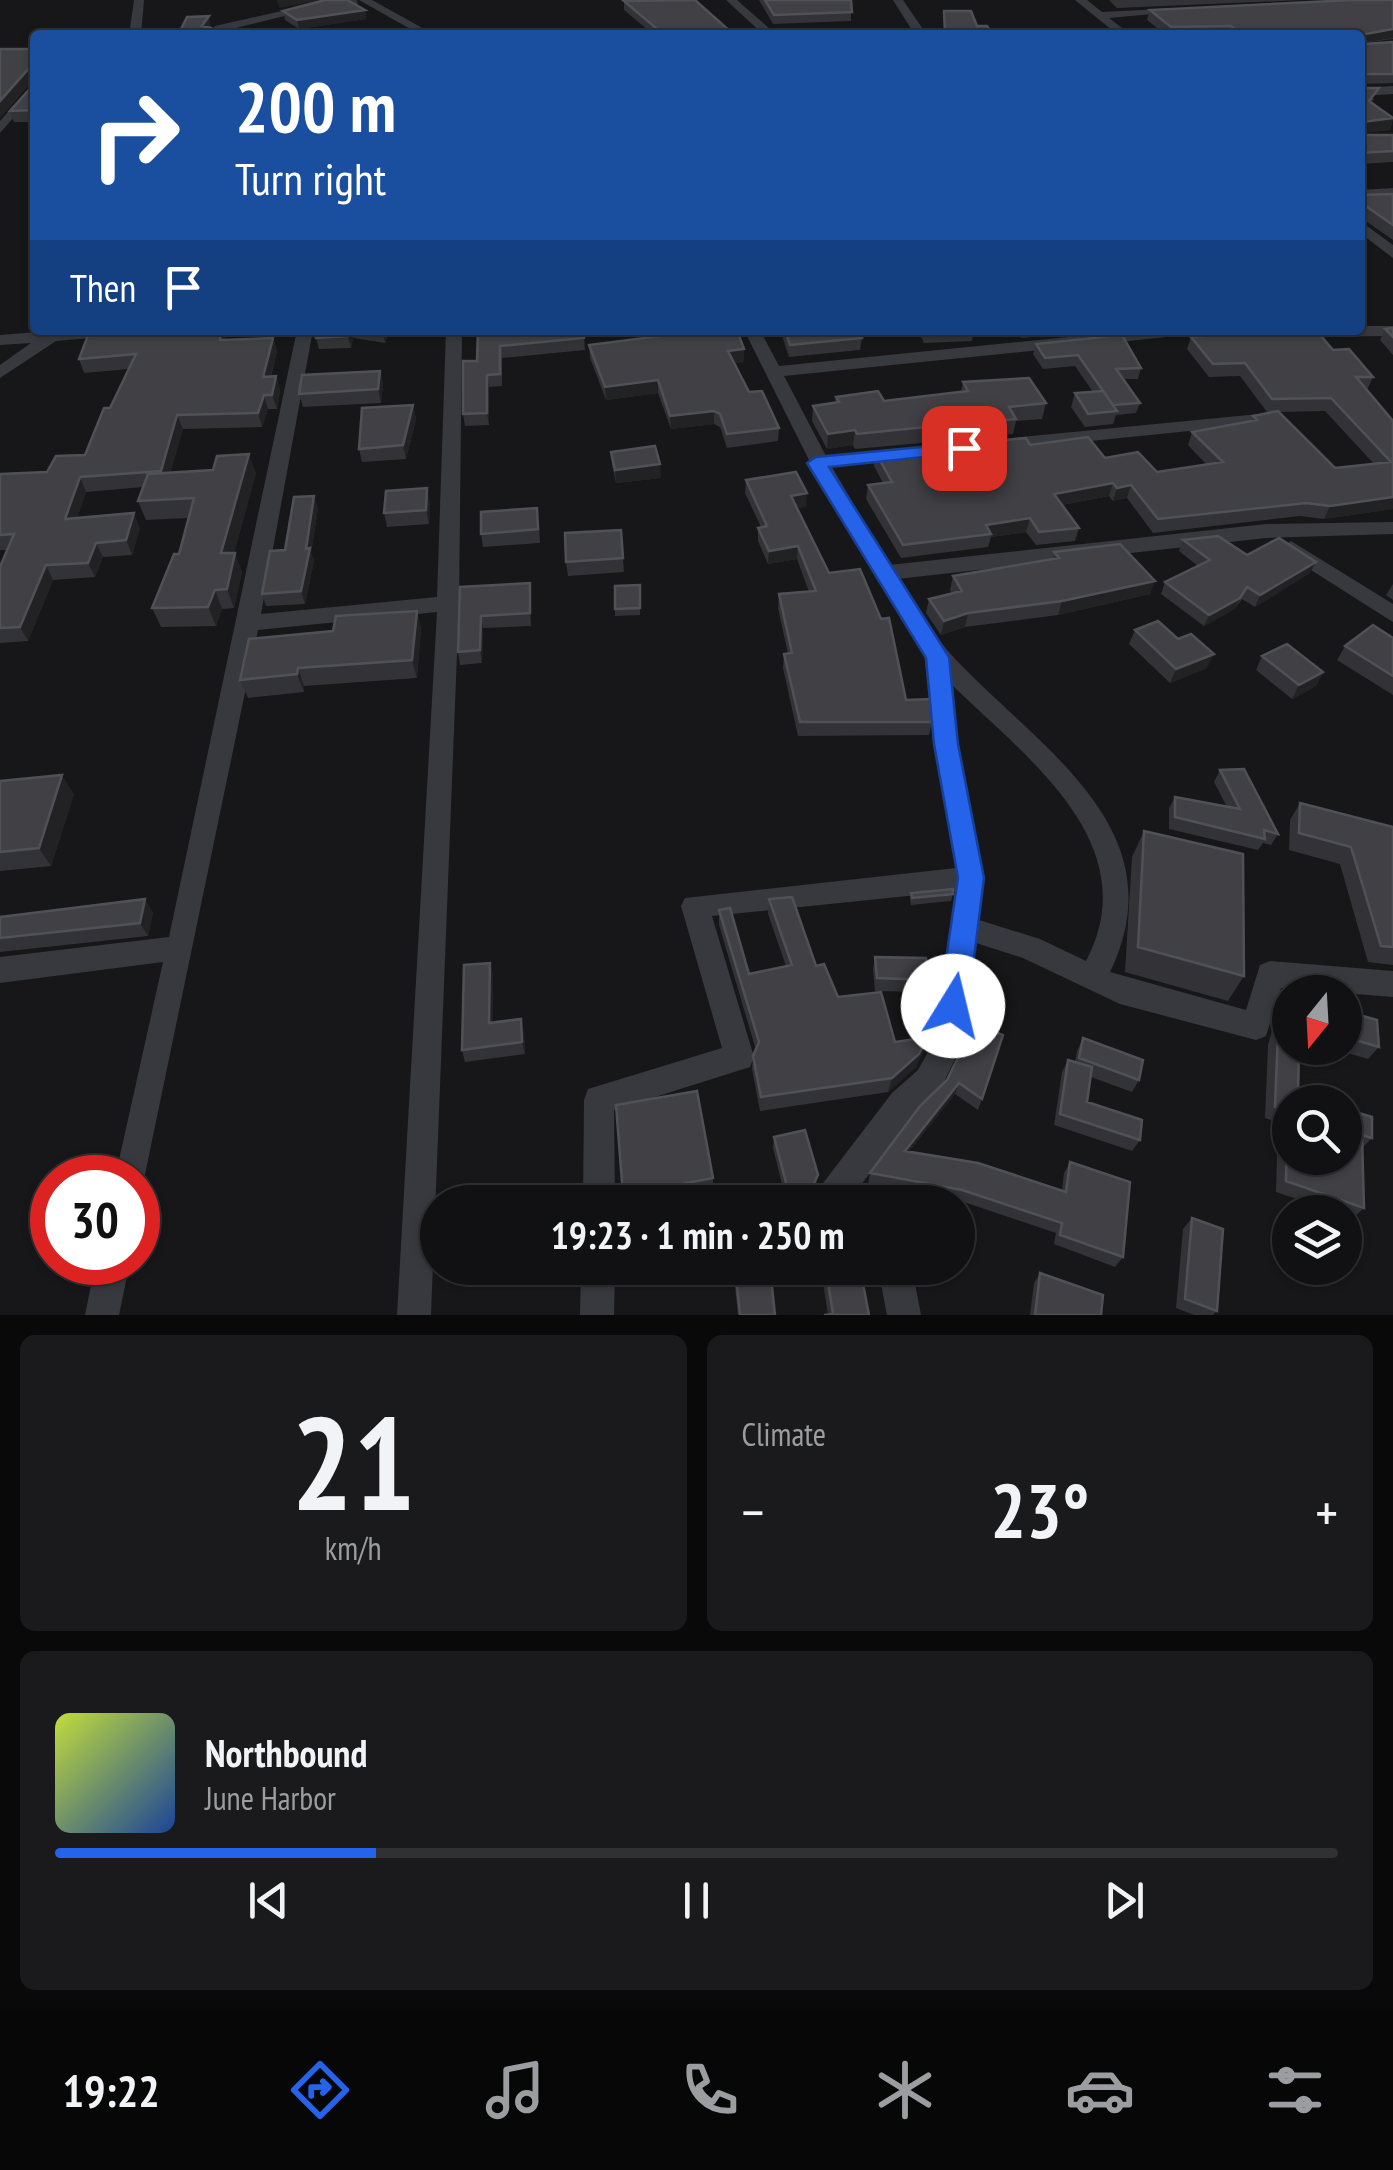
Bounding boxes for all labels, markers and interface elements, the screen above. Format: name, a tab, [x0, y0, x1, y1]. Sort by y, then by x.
text: 200 m	[235, 61, 396, 151]
icon: right	[70, 70, 200, 200]
text: Turn right	[235, 149, 386, 207]
icon: arrive	[156, 260, 211, 315]
text: Then	[70, 263, 136, 312]
pin	[922, 406, 1007, 491]
icon: arrive	[937, 421, 992, 476]
position arrow	[901, 954, 1005, 1058]
north arrow	[1272, 975, 1362, 1065]
map controls	[1272, 975, 1362, 1285]
button: search	[1272, 1085, 1362, 1175]
speed limit sign: 30	[30, 1155, 160, 1285]
button: layers	[1272, 1195, 1362, 1285]
text: 19:23 · 1 min · 250 m	[551, 1210, 844, 1259]
text: 21	[291, 1378, 415, 1546]
text: Climate	[742, 1413, 826, 1455]
text: 23°	[990, 1462, 1089, 1559]
text: −	[742, 1476, 764, 1547]
text: +	[1315, 1476, 1338, 1547]
text: km/h	[325, 1527, 382, 1569]
text: Northbound	[205, 1728, 367, 1777]
text: June Harbor	[205, 1777, 336, 1819]
icon: previous	[241, 1873, 296, 1928]
icon: pause	[669, 1873, 724, 1928]
icon: next	[1097, 1873, 1152, 1928]
icon: directions	[285, 2055, 355, 2125]
icon: music	[480, 2055, 550, 2125]
icon: phone	[675, 2055, 745, 2125]
icon: climate	[870, 2055, 940, 2125]
icon: car	[1065, 2055, 1135, 2125]
icon: filters	[1260, 2055, 1330, 2125]
text: 19:22	[63, 2061, 160, 2119]

